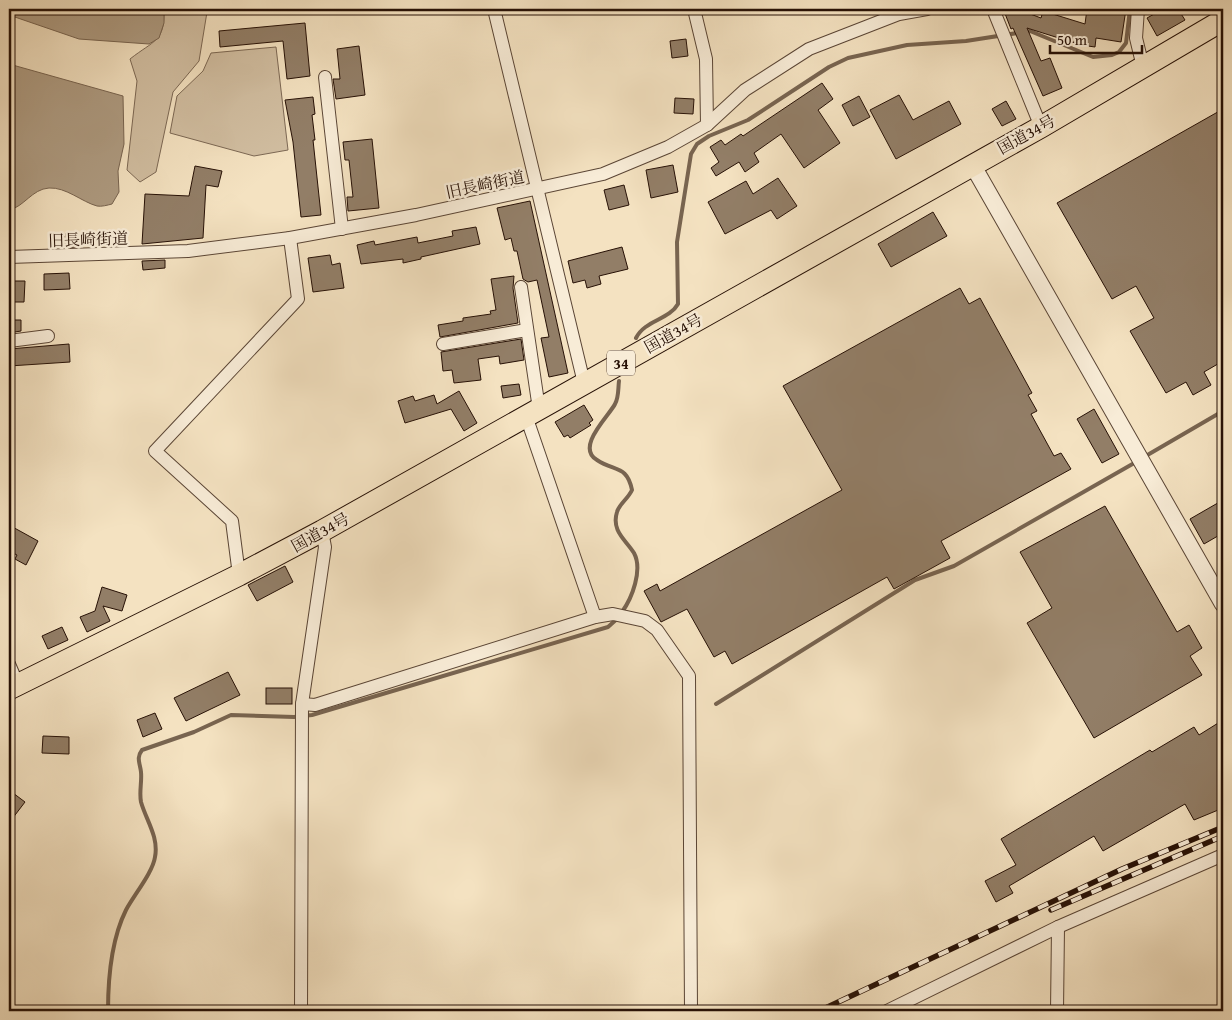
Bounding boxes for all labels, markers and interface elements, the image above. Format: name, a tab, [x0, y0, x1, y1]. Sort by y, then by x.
scale bar	[1050, 22, 1142, 54]
text: 50 m	[1057, 29, 1088, 50]
street label: 国道34号	[992, 108, 1060, 160]
street label: 旧長崎街道	[443, 164, 527, 204]
street label: 旧長崎街道	[48, 226, 128, 252]
street label: 国道34号	[639, 307, 707, 359]
road number: 34	[607, 350, 635, 376]
street label: 国道34号	[286, 506, 354, 558]

